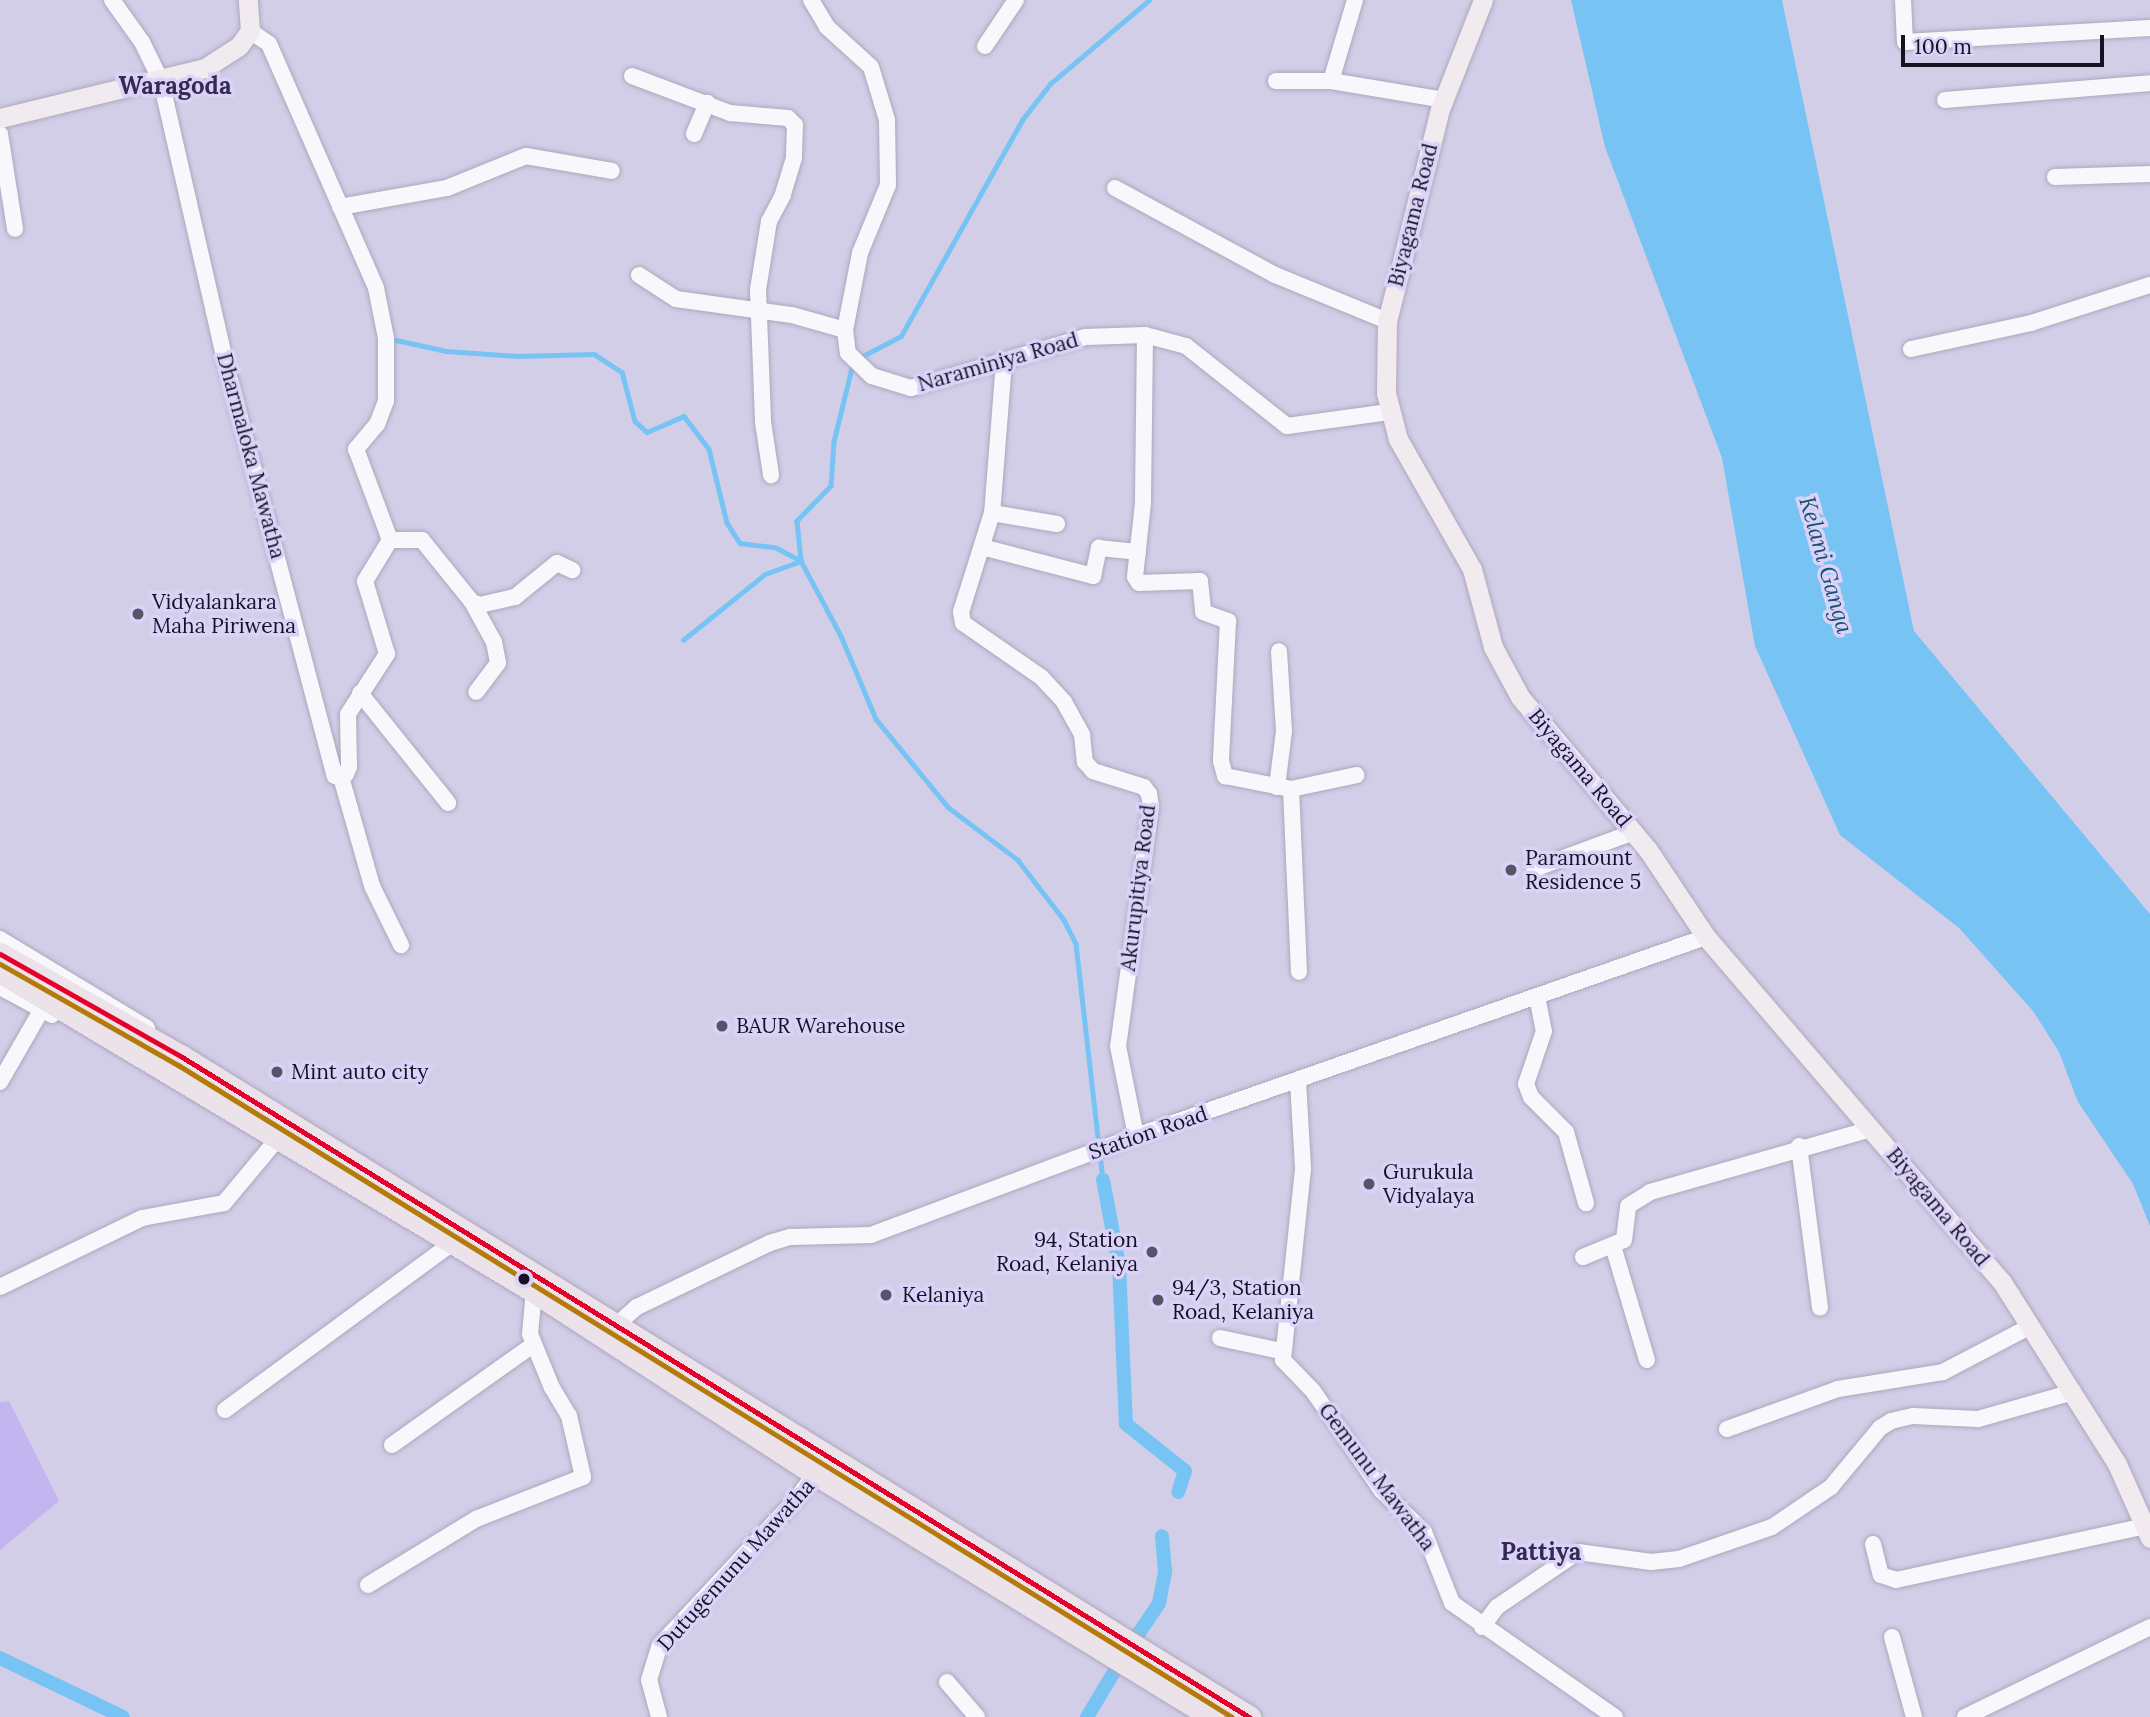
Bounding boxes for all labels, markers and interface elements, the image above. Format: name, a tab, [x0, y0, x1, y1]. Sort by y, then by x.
scale bar	[1905, 21, 2108, 65]
text: 100 m	[1914, 33, 1972, 60]
district label: Waragoda	[119, 72, 231, 100]
street label: Biyagama Road	[1383, 141, 1443, 289]
street label: Naraminiya Road	[915, 327, 1081, 397]
street label: Dharmaloka Mawatha	[211, 350, 291, 562]
water label: Kelani Ganga	[1793, 493, 1859, 637]
place label: Vidyalankara Maha Piriwena	[152, 589, 296, 639]
marker: Vidyalankara Maha Piriwena	[130, 606, 146, 622]
street label: Biyagama Road	[1523, 704, 1637, 832]
street label: Akurupitiya Road	[1115, 803, 1161, 973]
place label: Paramount Residence 5	[1525, 845, 1641, 895]
marker: Paramount Residence 5	[1503, 862, 1519, 878]
place label: BAUR Warehouse	[736, 1013, 905, 1039]
marker: BAUR Warehouse	[714, 1018, 730, 1034]
place label: Mint auto city	[291, 1059, 428, 1085]
marker: Mint auto city	[269, 1064, 285, 1080]
street label: Station Road	[1085, 1101, 1211, 1165]
street label: Biyagama Road	[1881, 1143, 1995, 1271]
place label: Gurukula Vidyalaya	[1383, 1159, 1475, 1209]
marker: Gurukula Vidyalaya	[1361, 1176, 1377, 1192]
place label: 94, Station Road, Kelaniya	[996, 1227, 1138, 1277]
marker: 94, Station Road, Kelaniya	[1144, 1244, 1160, 1260]
unlabelled marker	[517, 1272, 531, 1286]
place label: 94/3, Station Road, Kelaniya	[1172, 1275, 1314, 1325]
place label: Kelaniya	[902, 1282, 984, 1308]
marker: Kelaniya	[876, 1285, 896, 1305]
marker: 94/3, Station Road, Kelaniya	[1150, 1292, 1166, 1308]
street label: Gemunu Mawatha	[1313, 1398, 1441, 1556]
street label: Dutugemunu Mawatha	[652, 1474, 820, 1656]
district label: Pattiya	[1501, 1538, 1581, 1566]

